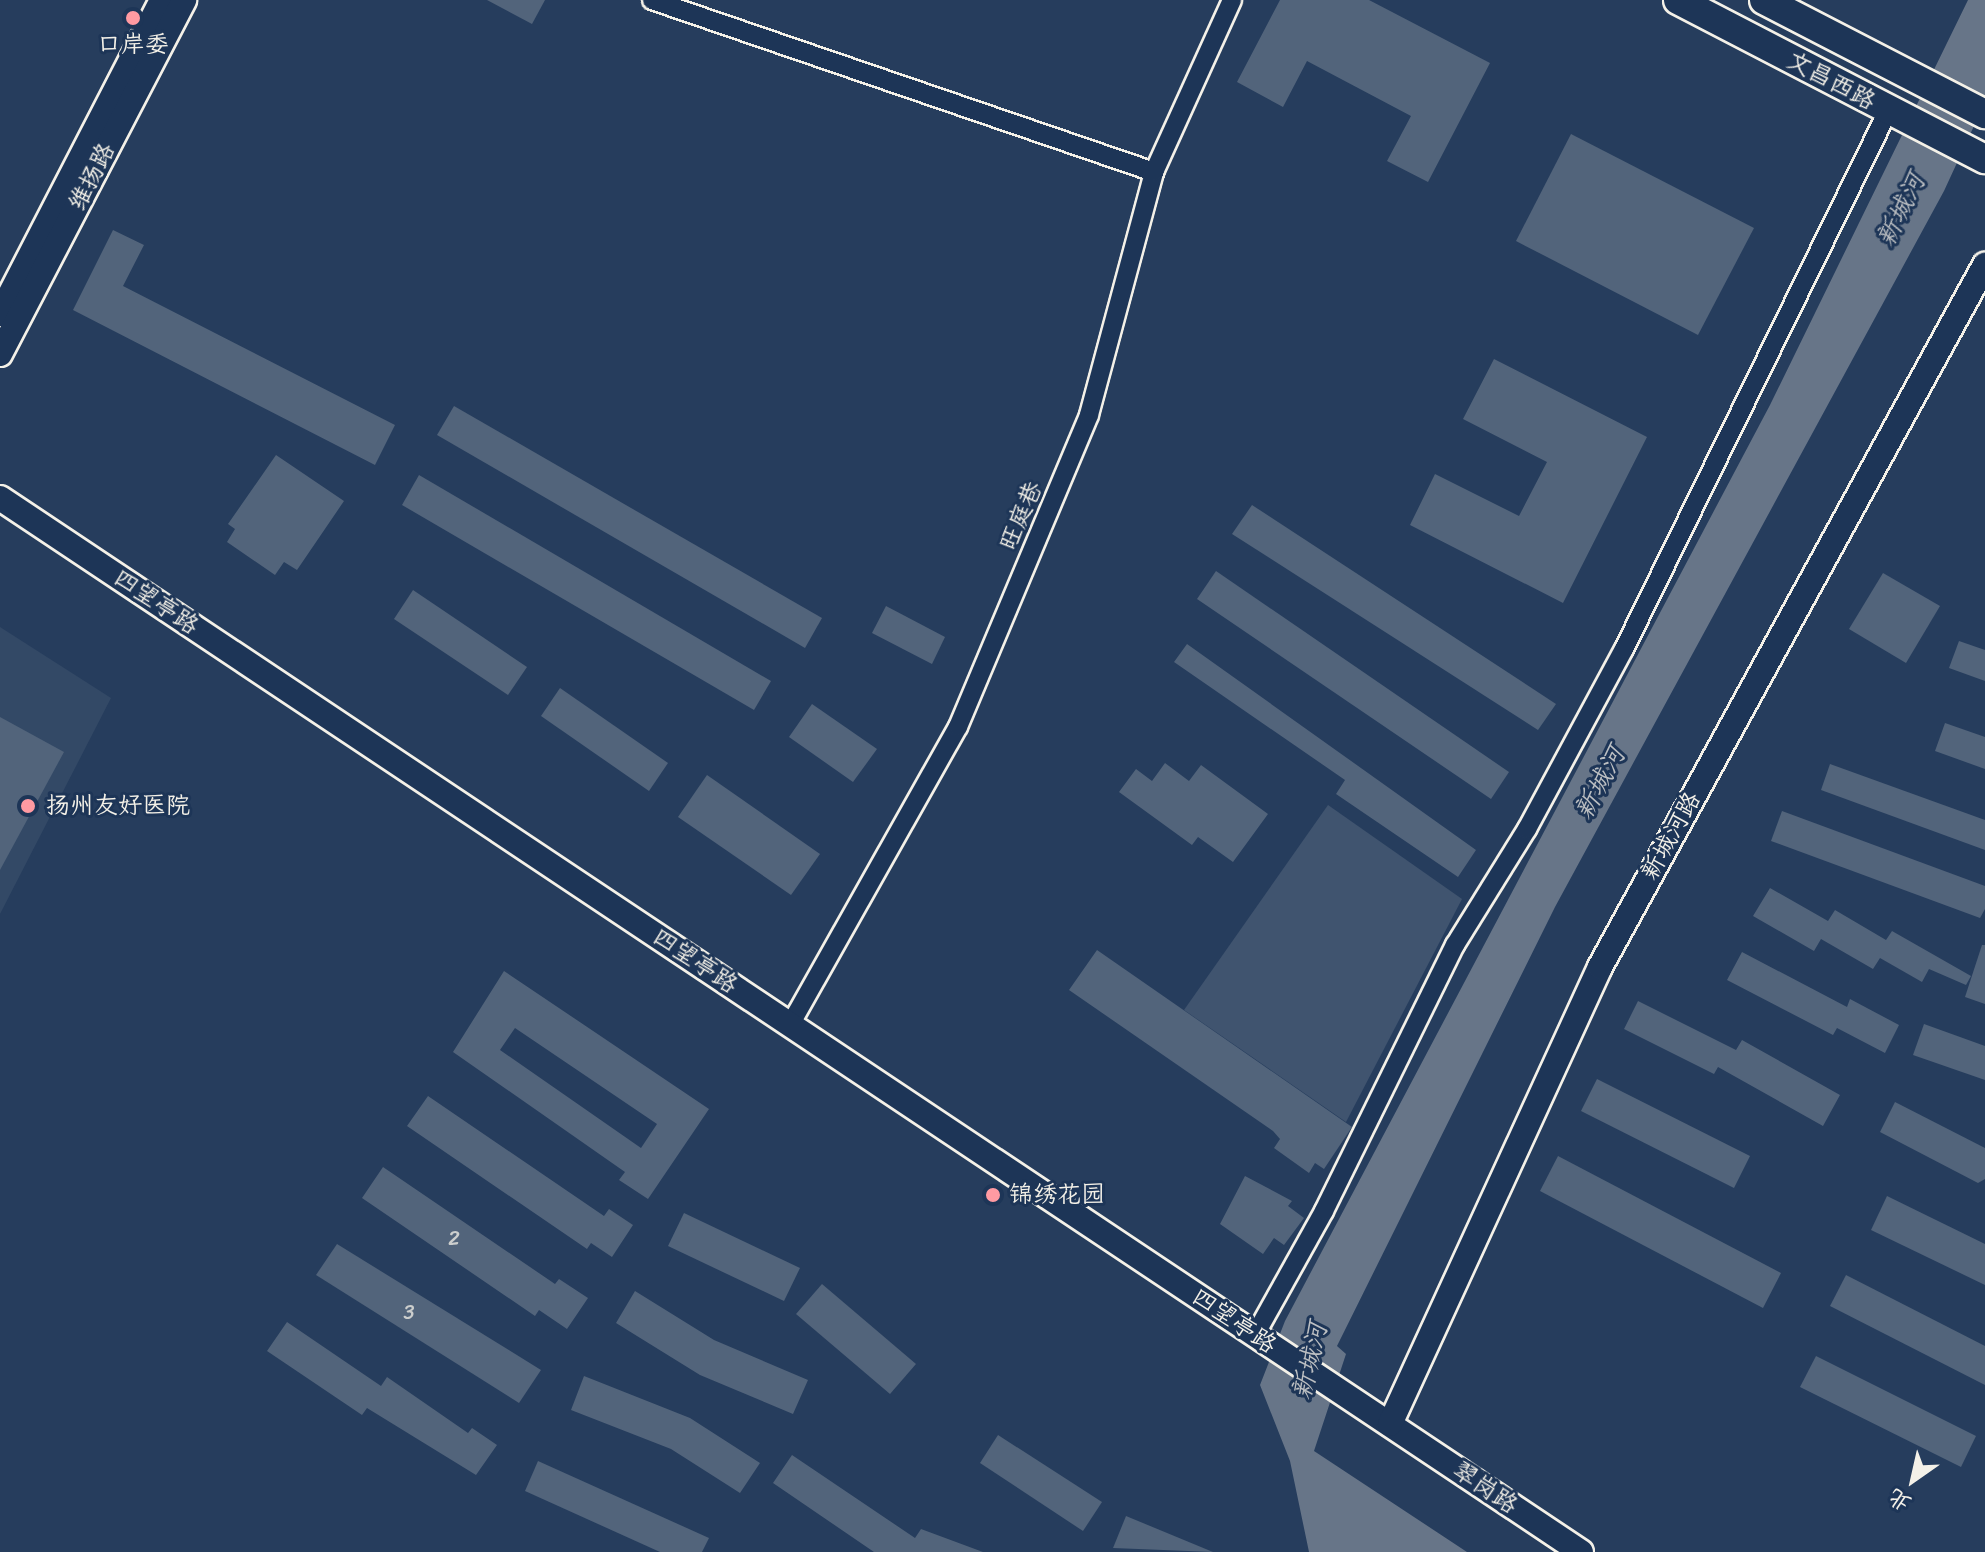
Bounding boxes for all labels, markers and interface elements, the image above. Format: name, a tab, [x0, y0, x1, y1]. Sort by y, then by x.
marker: 口岸委	[124, 9, 142, 27]
place label: 口岸委	[97, 31, 169, 59]
street label: 文昌西路	[1782, 46, 1880, 116]
street label: 维扬路	[63, 138, 121, 216]
water label: 新城河	[1870, 168, 1932, 252]
street label: 旺庭巷	[994, 477, 1048, 555]
street label: 四望亭路	[108, 563, 204, 641]
water label: 新城河	[1568, 741, 1632, 825]
street label: 新城河路	[1635, 787, 1707, 885]
place label: 扬州友好医院	[46, 792, 190, 820]
marker: 扬州友好医院	[17, 795, 39, 817]
street label: 四望亭路	[647, 922, 743, 1000]
place label: 锦绣花园	[1009, 1181, 1105, 1209]
marker: 锦绣花园	[984, 1186, 1002, 1204]
house number: 2	[448, 1226, 460, 1250]
street label: 四望亭路	[1186, 1282, 1282, 1360]
house number: 3	[404, 1300, 414, 1324]
water label: 新城河	[1286, 1319, 1334, 1403]
north arrow	[1873, 1440, 1953, 1520]
street label: 翠岗路	[1447, 1456, 1523, 1520]
text: 北	[1879, 1478, 1919, 1523]

